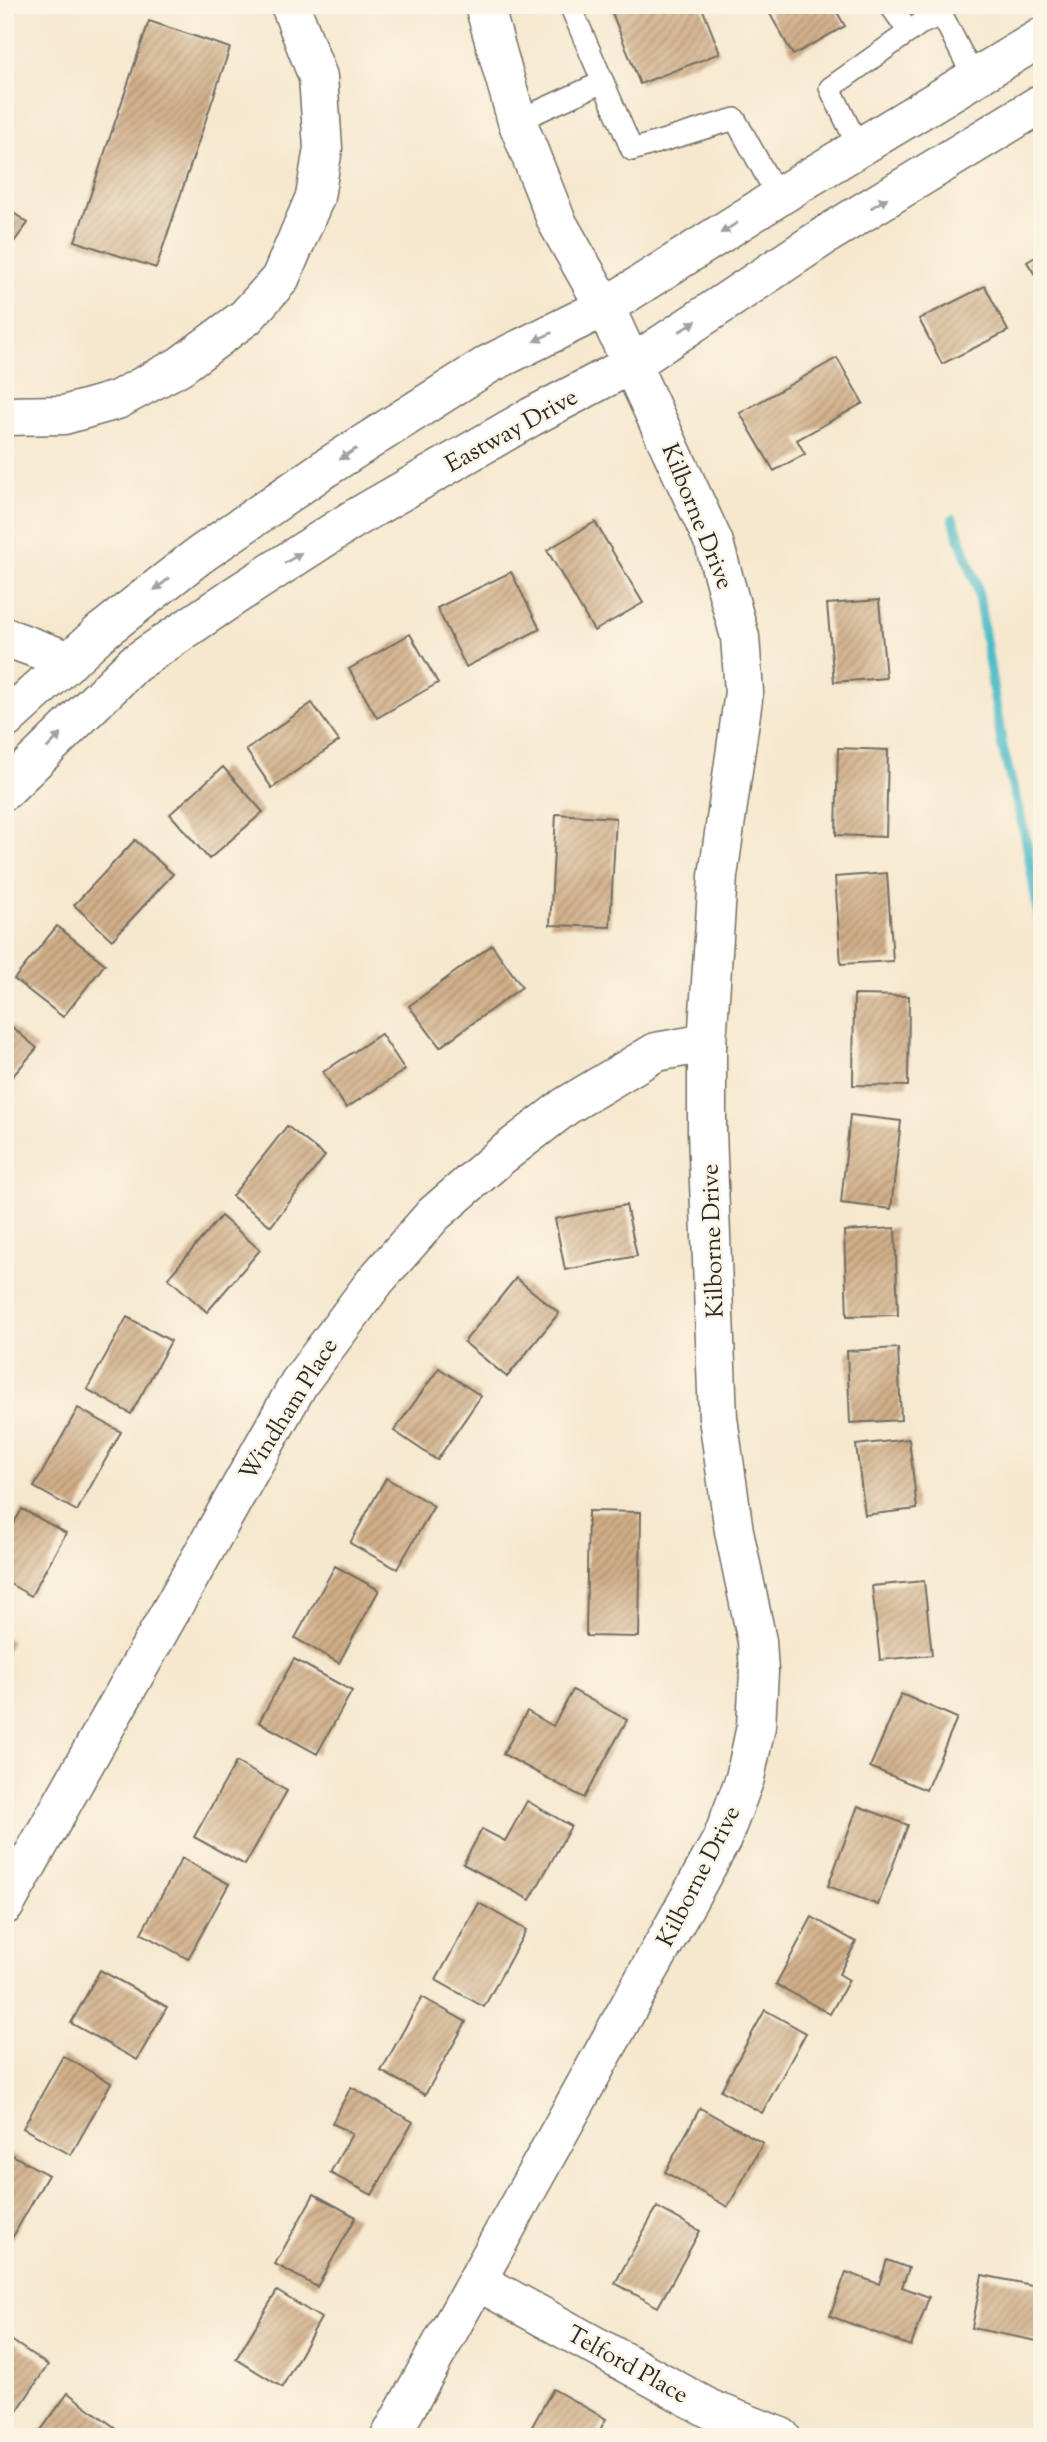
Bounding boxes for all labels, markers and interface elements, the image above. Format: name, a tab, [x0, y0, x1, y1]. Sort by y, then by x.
one-way arrow	[870, 196, 889, 209]
one-way arrow	[719, 222, 738, 235]
one-way arrow	[679, 320, 698, 333]
one-way arrow	[533, 332, 553, 343]
street label: Eastway Drive	[440, 381, 584, 482]
street label: Kilborne Drive	[651, 439, 741, 595]
one-way arrow	[339, 447, 358, 460]
one-way arrow	[284, 551, 303, 564]
one-way arrow	[153, 576, 171, 591]
one-way arrow	[45, 733, 62, 750]
street label: Kilborne Drive	[694, 1163, 734, 1319]
street label: Windham Place	[232, 1332, 347, 1488]
street label: Kilborne Drive	[650, 1800, 750, 1953]
street label: Telford Place	[560, 2318, 694, 2413]

